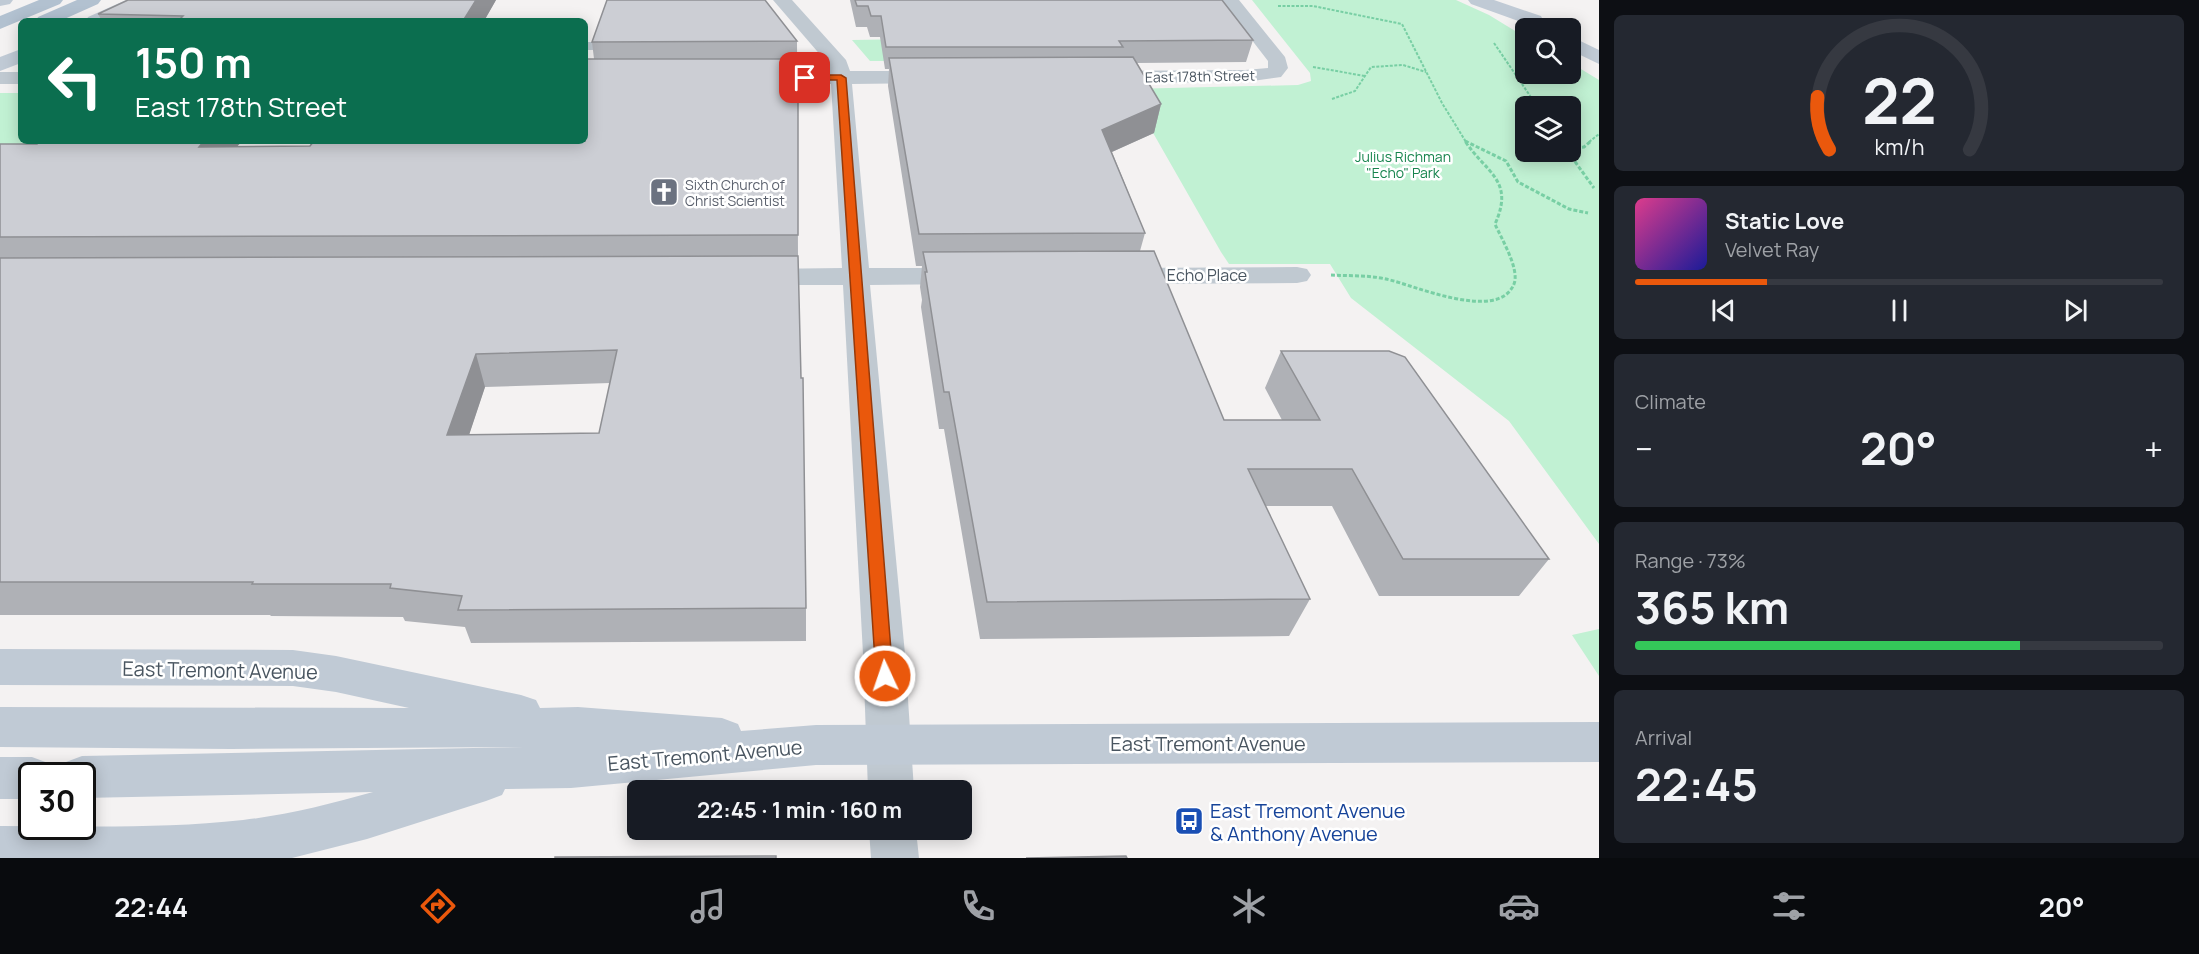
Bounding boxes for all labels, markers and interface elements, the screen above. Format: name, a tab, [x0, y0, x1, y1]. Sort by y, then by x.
map controls	[1515, 18, 1581, 162]
button: search	[1515, 18, 1581, 84]
text: 150 m	[135, 33, 252, 91]
icon: left	[36, 42, 114, 120]
pin	[779, 52, 830, 103]
text: 22	[1862, 57, 1936, 143]
icon: arrive	[788, 61, 821, 94]
street label: East 178th Street	[1145, 66, 1256, 86]
text: East 178th Street	[135, 88, 347, 125]
button: layers	[1515, 96, 1581, 162]
text: km/h	[1874, 132, 1924, 161]
park label: Julius Richman "Echo" Park	[1355, 147, 1451, 182]
place label: Sixth Church of Christ Scientist	[685, 175, 785, 210]
church icon: Sixth Church of Christ Scientist	[648, 176, 680, 208]
text: Static Love	[1725, 206, 1844, 236]
text: Velvet Ray	[1725, 236, 1819, 263]
street label: Echo Place	[1167, 264, 1247, 286]
icon: previous	[1707, 294, 1740, 327]
icon: pause	[1883, 294, 1916, 327]
icon: next	[2059, 294, 2092, 327]
text: Climate	[1635, 388, 1706, 415]
text: 20°	[1860, 417, 1937, 479]
text: −	[1635, 426, 1653, 471]
text: +	[2144, 426, 2163, 471]
text: Range · 73%	[1635, 547, 1746, 574]
text: 365 km	[1635, 576, 1789, 638]
position arrow	[853, 644, 917, 708]
street label: East Tremont Avenue	[122, 655, 318, 685]
text: Arrival	[1635, 724, 1692, 751]
street label: East Tremont Avenue	[1110, 730, 1306, 757]
street label: East Tremont Avenue	[606, 733, 804, 777]
text: 22:45	[1635, 753, 1758, 815]
speed limit sign: 30	[18, 762, 96, 840]
text: 22:45 · 1 min · 160 m	[697, 795, 902, 825]
place label: East Tremont Avenue & Anthony Avenue	[1210, 797, 1405, 847]
bus stop icon: East Tremont Avenue & Anthony Avenue	[1173, 805, 1205, 837]
icon: directions	[417, 885, 459, 927]
icon: music	[687, 885, 729, 927]
icon: phone	[957, 885, 999, 927]
icon: climate	[1228, 885, 1270, 927]
icon: car	[1498, 885, 1540, 927]
icon: filters	[1768, 885, 1810, 927]
text: 22:44	[114, 888, 188, 925]
text: 20°	[2039, 888, 2085, 925]

